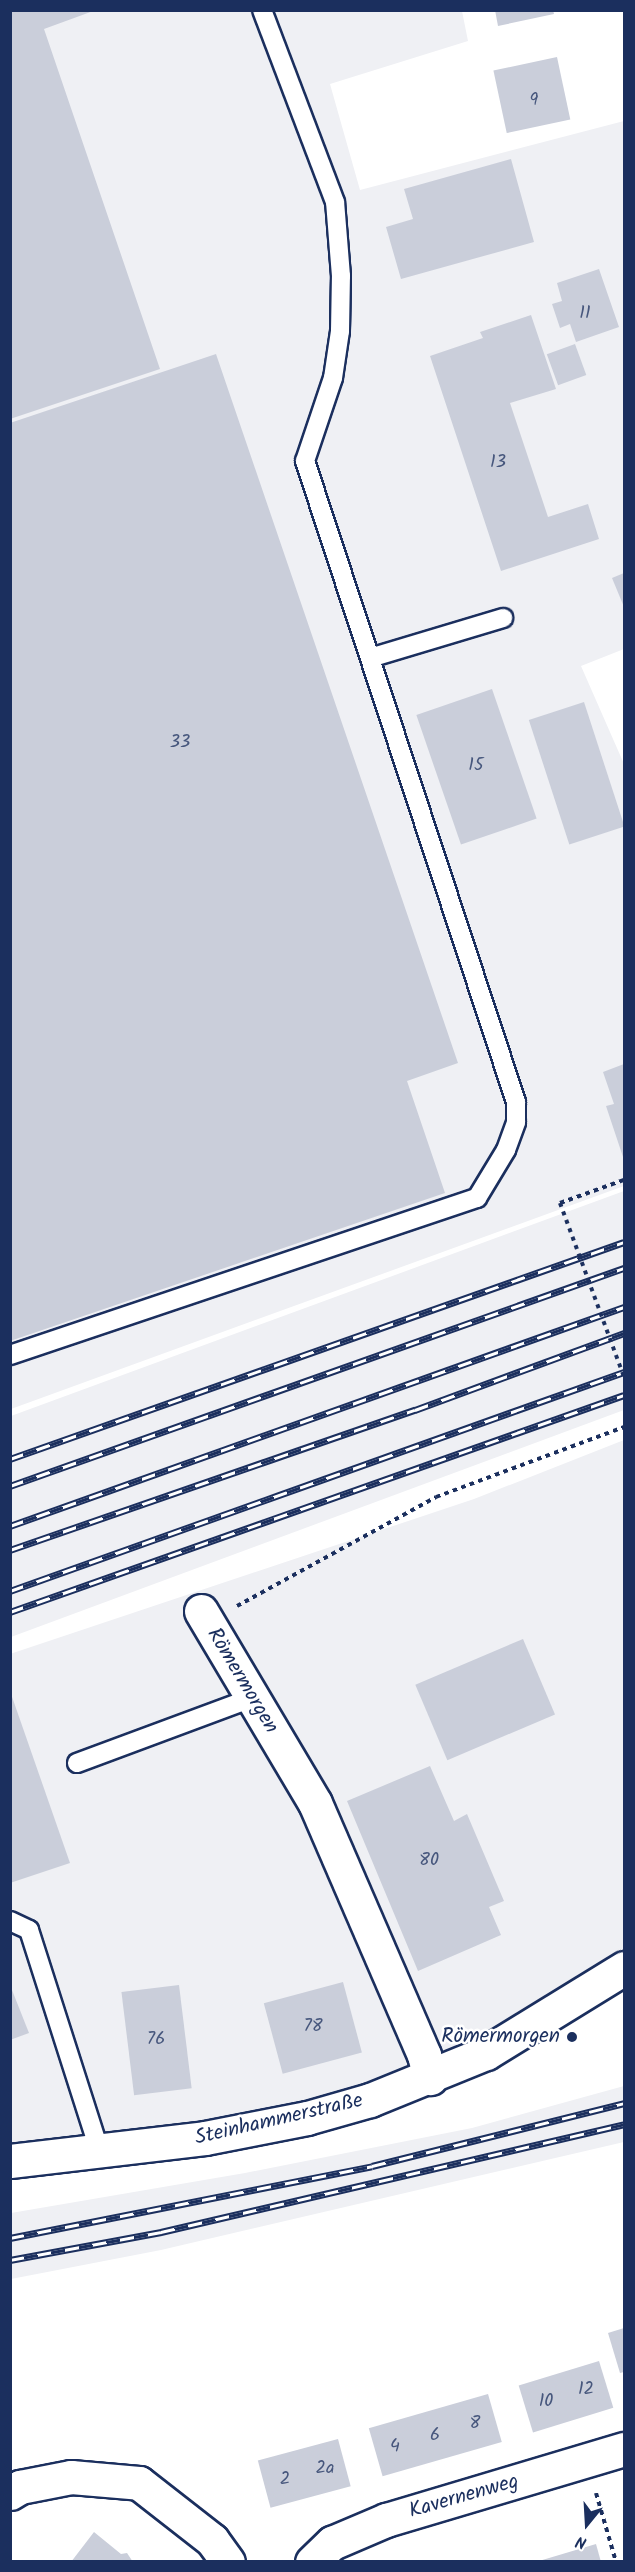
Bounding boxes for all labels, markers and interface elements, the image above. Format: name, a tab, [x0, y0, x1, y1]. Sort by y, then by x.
house number: 9	[530, 90, 538, 112]
house number: 11	[579, 303, 591, 325]
house number: 13	[490, 452, 506, 474]
house number: 33	[170, 732, 190, 754]
house number: 15	[468, 755, 484, 777]
street label: Römermorgen	[201, 1624, 283, 1738]
house number: 80	[419, 1850, 439, 1872]
house number: 78	[303, 2016, 323, 2038]
place label: Römermorgen	[441, 2024, 560, 2050]
house number: 76	[147, 2029, 165, 2051]
marker: Römermorgen	[565, 2030, 579, 2044]
street label: Steinhammerstraße	[193, 2088, 365, 2152]
house number: 12	[578, 2379, 594, 2401]
house number: 10	[539, 2391, 553, 2413]
house number: 8	[470, 2413, 480, 2435]
house number: 6	[430, 2425, 440, 2447]
house number: 4	[390, 2436, 400, 2458]
house number: 2a	[316, 2458, 334, 2480]
house number: 2	[280, 2469, 290, 2491]
street label: Kavernenweg	[406, 2469, 522, 2525]
north arrow	[557, 2494, 617, 2554]
text: N	[573, 2528, 590, 2555]

